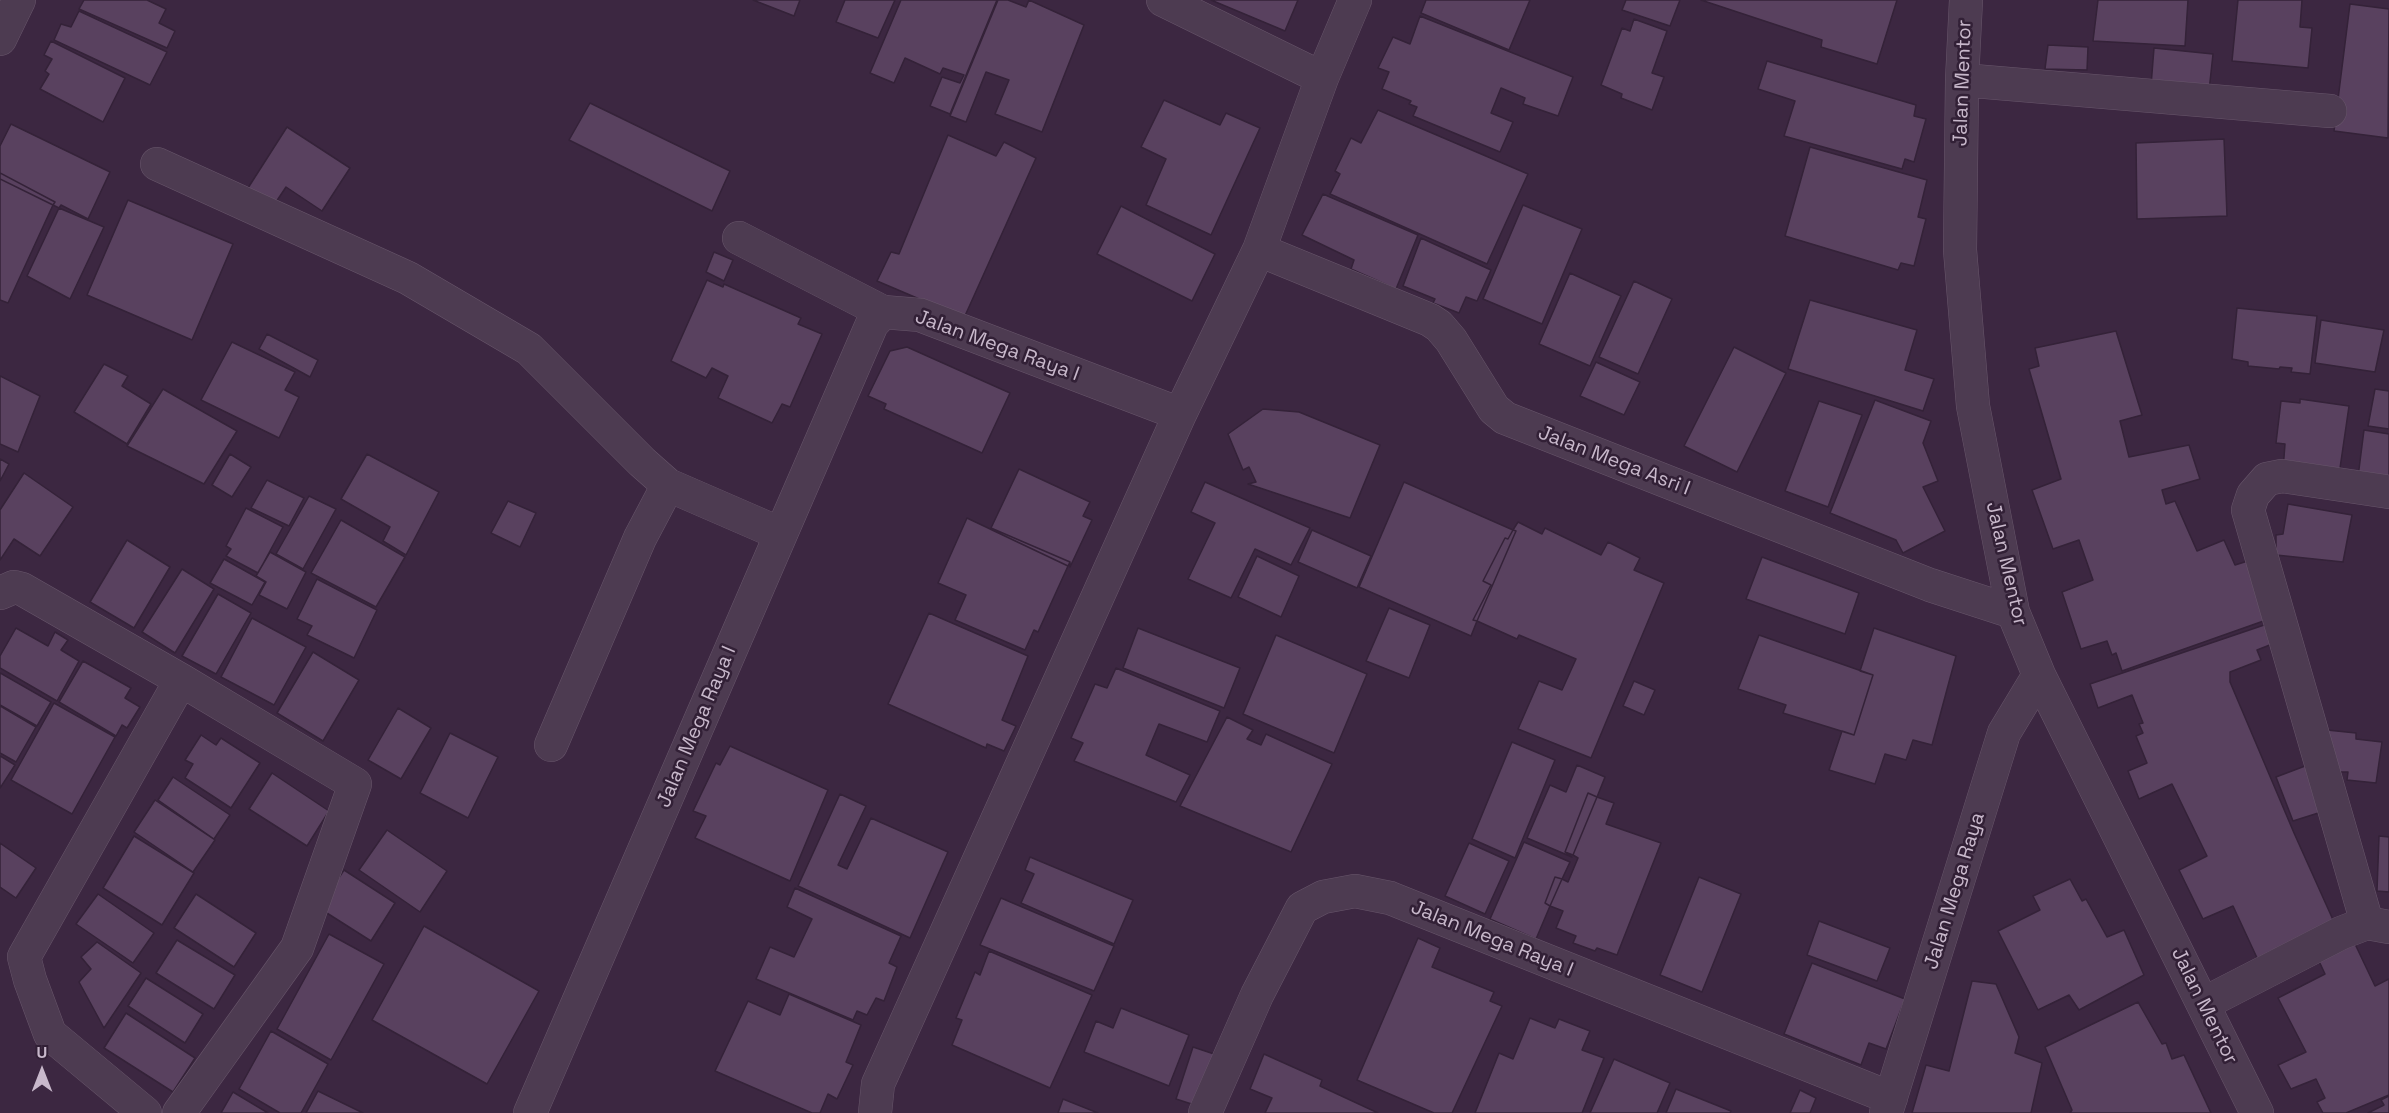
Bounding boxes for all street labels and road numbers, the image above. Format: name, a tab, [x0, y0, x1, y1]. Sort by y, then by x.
street label: Jalan Mentor	[1949, 19, 1977, 147]
street label: Jalan Mega Raya I	[912, 305, 1082, 387]
street label: Jalan Mega Asri I	[1535, 421, 1693, 501]
street label: Jalan Mentor	[1980, 500, 2032, 628]
street label: Jalan Mega Raya I	[652, 643, 742, 811]
street label: Jalan Mega Raya	[1920, 810, 1990, 972]
street label: Jalan Mega Raya I	[1407, 895, 1577, 983]
street label: Jalan Mentor	[2165, 944, 2243, 1068]

